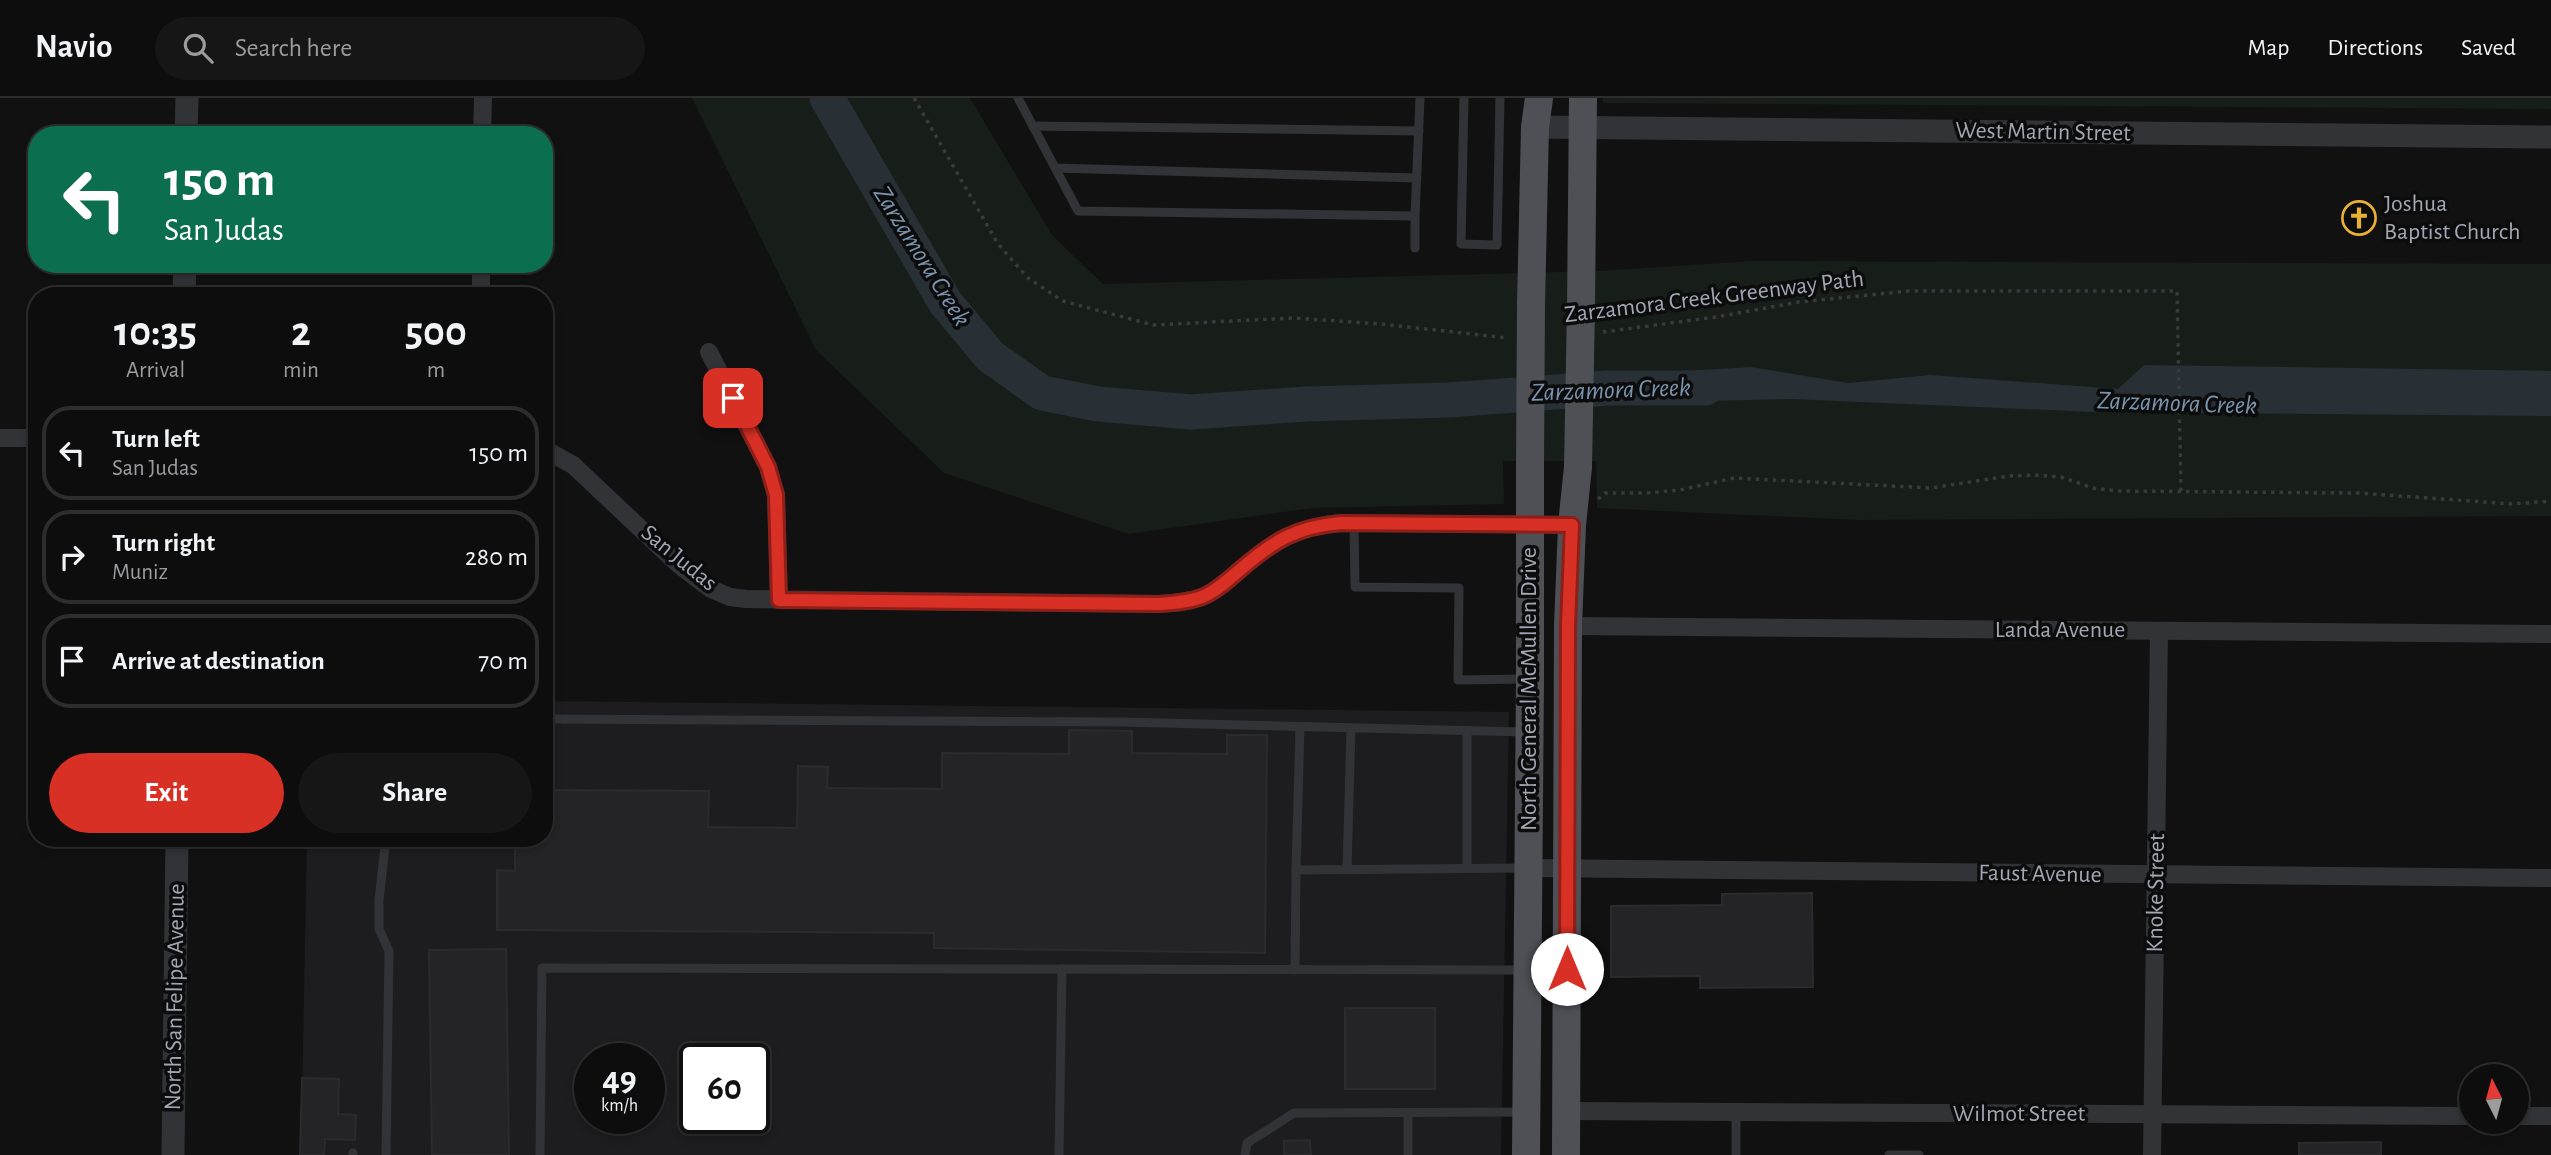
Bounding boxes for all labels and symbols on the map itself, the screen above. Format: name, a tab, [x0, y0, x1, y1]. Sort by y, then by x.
street label: West Martin Street	[1955, 118, 2131, 146]
water label: Zarzamora Creek	[869, 181, 975, 331]
place label: Joshua Baptist Church	[2384, 192, 2521, 244]
church icon: Joshua Baptist Church	[2340, 199, 2378, 237]
street label: Zarzamora Creek Greenway Path	[1563, 267, 1865, 327]
pin	[703, 368, 763, 428]
water label: Zarzamora Creek	[1531, 374, 1691, 406]
water label: Zarzamora Creek	[2097, 387, 2257, 419]
street label: San Judas	[637, 520, 721, 596]
street label: North General McMullen Drive	[1517, 547, 1541, 831]
street label: Landa Avenue	[1995, 618, 2125, 642]
street label: Knoke Street	[2143, 833, 2169, 953]
street label: Faust Avenue	[1978, 861, 2102, 887]
street label: North San Felipe Avenue	[161, 883, 189, 1111]
position arrow	[1530, 932, 1604, 1006]
speed limit sign: 60	[679, 1043, 770, 1134]
north arrow	[2459, 1064, 2529, 1134]
street label: Wilmot Street	[1953, 1102, 2085, 1126]

